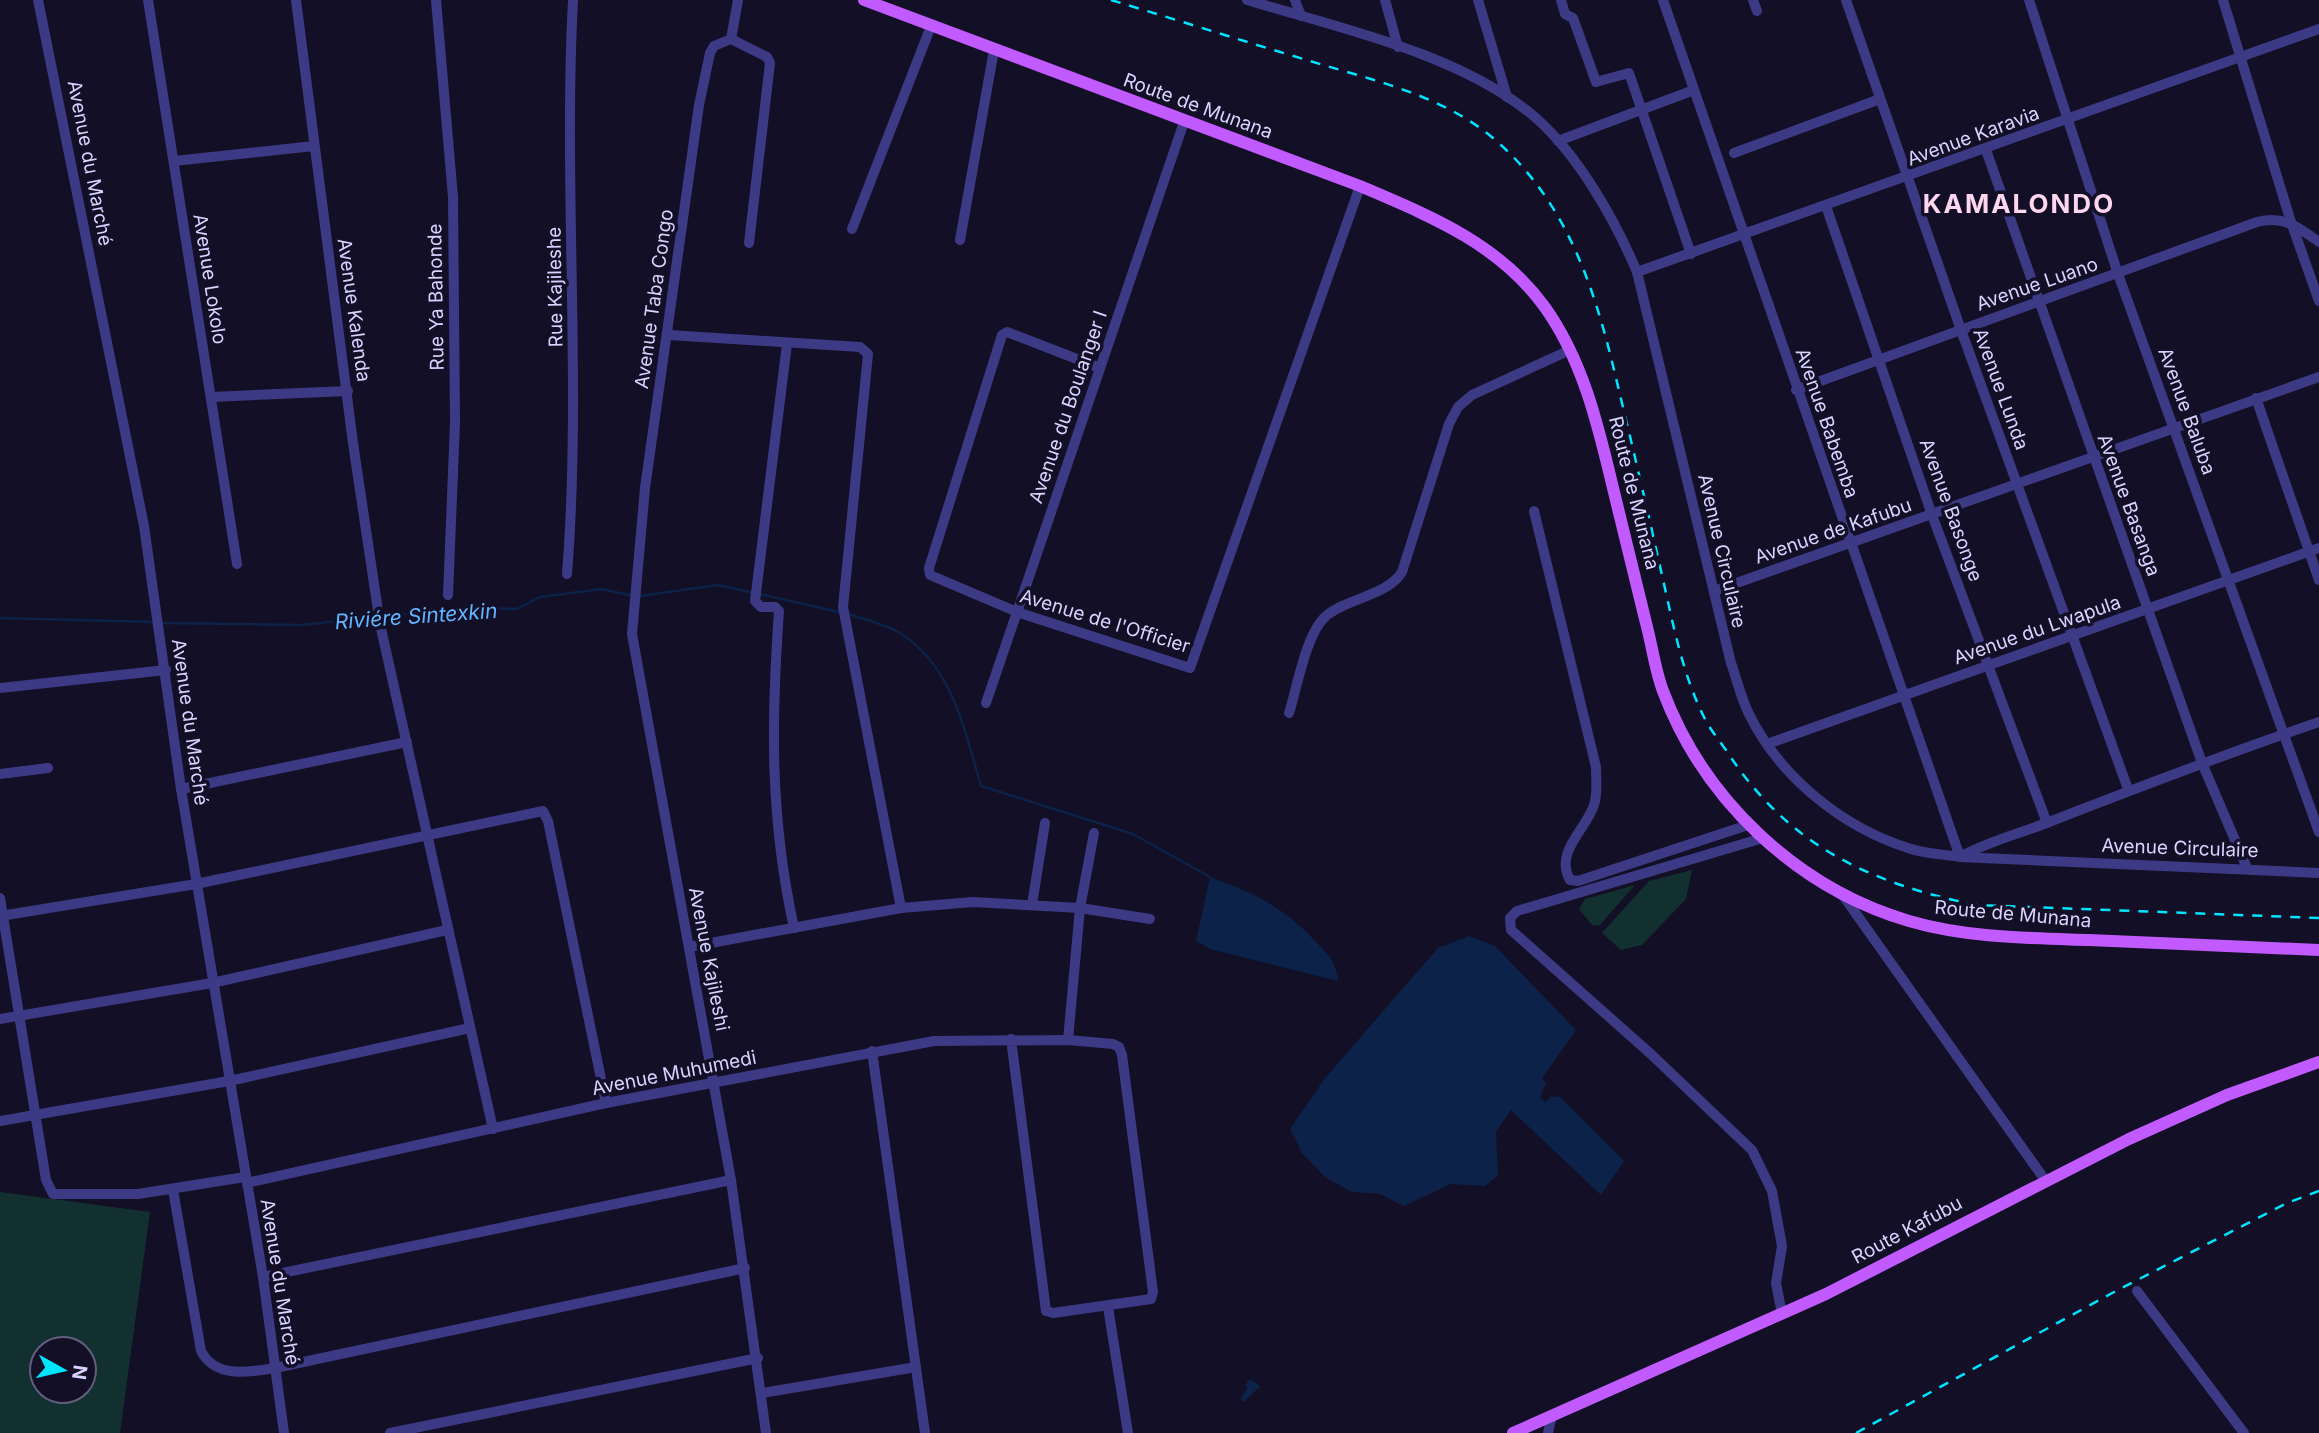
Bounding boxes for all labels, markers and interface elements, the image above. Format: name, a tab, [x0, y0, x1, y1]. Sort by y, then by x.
street label: Route de Munana	[1120, 68, 1276, 144]
street label: Avenue du Marché	[63, 78, 117, 248]
street label: Avenue Karavia	[1904, 101, 2042, 171]
district label: KAMALONDO	[1923, 188, 2115, 219]
street label: Avenue Taba Congo	[630, 208, 678, 390]
street label: Avenue Lokolo	[188, 212, 232, 346]
street label: Rue Ya Bahonde	[423, 223, 449, 371]
street label: Rue Kajileshe	[542, 227, 568, 347]
street label: Avenue Kalenda	[333, 237, 375, 383]
street label: Avenue Luano	[1973, 252, 2101, 316]
street label: Avenue du Boulanger I	[1024, 308, 1112, 506]
street label: Avenue Lunda	[1968, 325, 2034, 453]
street label: Avenue Baluba	[2153, 344, 2221, 478]
street label: Avenue Babemba	[1791, 345, 1863, 501]
street label: Route de Munana	[1604, 414, 1664, 572]
street label: Avenue Basanga	[2093, 431, 2165, 579]
street label: Avenue Basonge	[1914, 435, 1988, 585]
street label: Avenue Circulaire	[1693, 472, 1751, 630]
street label: Avenue de Kafubu	[1751, 493, 1915, 569]
street label: Avenue de l'Officier	[1017, 584, 1193, 658]
street label: Avenue du Lwapula	[1950, 591, 2124, 669]
water label: Riviére Sintexkin	[334, 598, 498, 634]
street label: Avenue du Marché	[167, 637, 213, 807]
street label: Avenue Circulaire	[2101, 834, 2259, 862]
street label: Avenue Kajileshi	[684, 885, 734, 1033]
street label: Route de Munana	[1934, 896, 2092, 932]
street label: Avenue Muhumedi	[590, 1046, 758, 1100]
street label: Route Kafubu	[1848, 1191, 1966, 1269]
street label: Avenue du Marché	[255, 1197, 305, 1367]
north arrow	[28, 1335, 98, 1405]
text: N	[67, 1364, 92, 1381]

